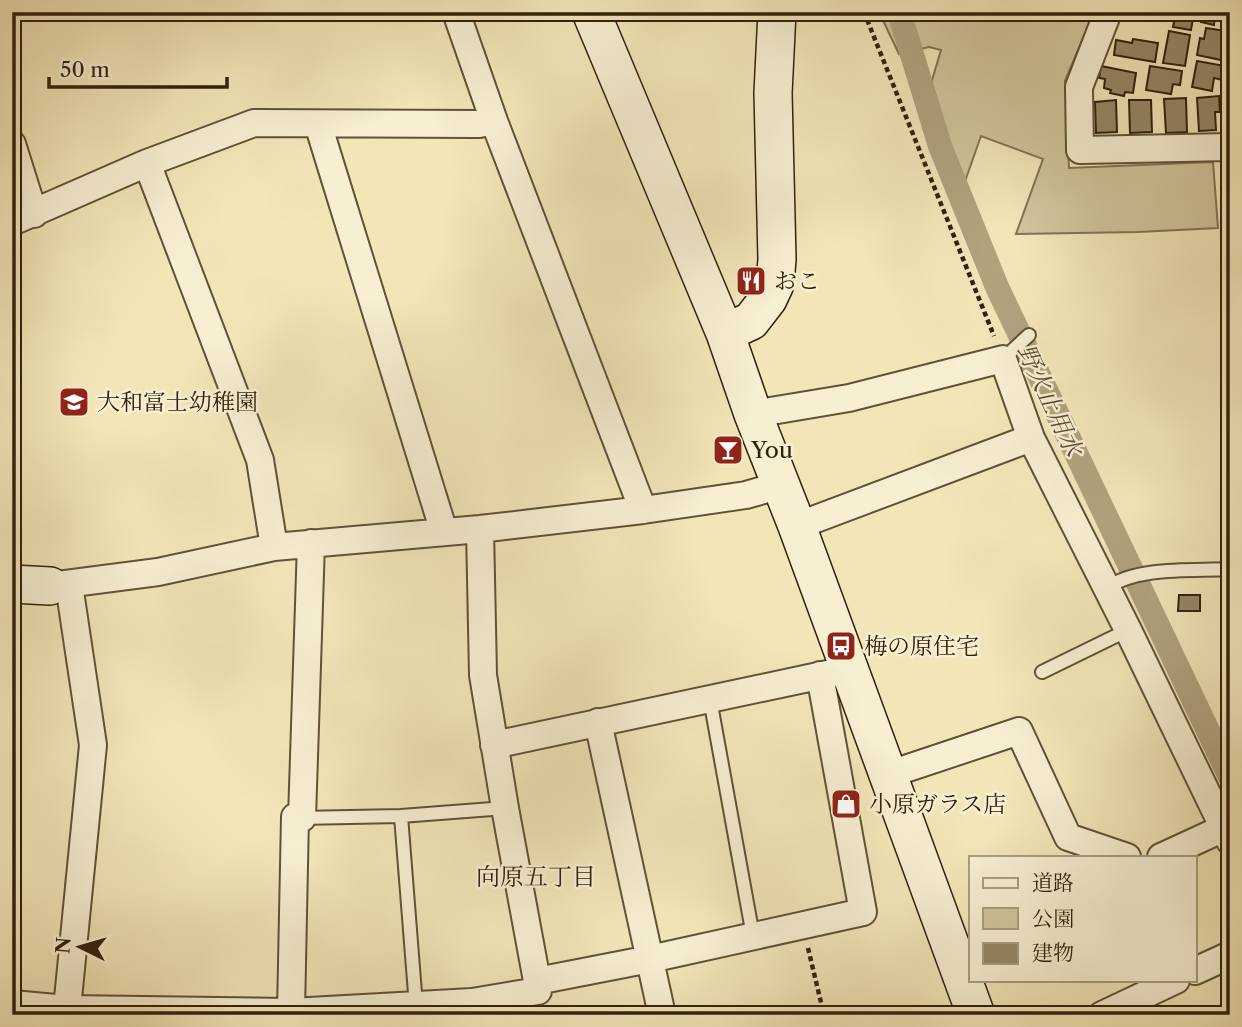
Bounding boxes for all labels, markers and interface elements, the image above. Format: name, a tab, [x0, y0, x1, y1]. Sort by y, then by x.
scale bar	[49, 46, 228, 90]
text: 50 m	[60, 57, 110, 82]
restaurant icon: おこ	[734, 264, 768, 298]
place label: おこ	[774, 267, 820, 295]
water label: 野火止用水	[1012, 339, 1089, 462]
school or university icon: 大和富士幼稚園	[57, 385, 91, 419]
place label: 大和富士幼稚園	[97, 388, 258, 416]
bar icon: You	[711, 433, 745, 467]
place label: You	[750, 436, 793, 464]
bus stop icon: 梅の原住宅	[824, 629, 858, 663]
place label: 梅の原住宅	[864, 632, 979, 660]
shop icon: 小原ガラス店	[829, 787, 863, 821]
place label: 小原ガラス店	[869, 790, 1006, 818]
legend	[969, 856, 1196, 982]
district label: 向原五丁目	[476, 862, 596, 891]
text: 道路	[1032, 870, 1074, 895]
text: 公園	[1032, 906, 1074, 931]
north arrow	[46, 912, 116, 982]
text: N	[51, 936, 76, 955]
text: 建物	[1032, 940, 1074, 965]

